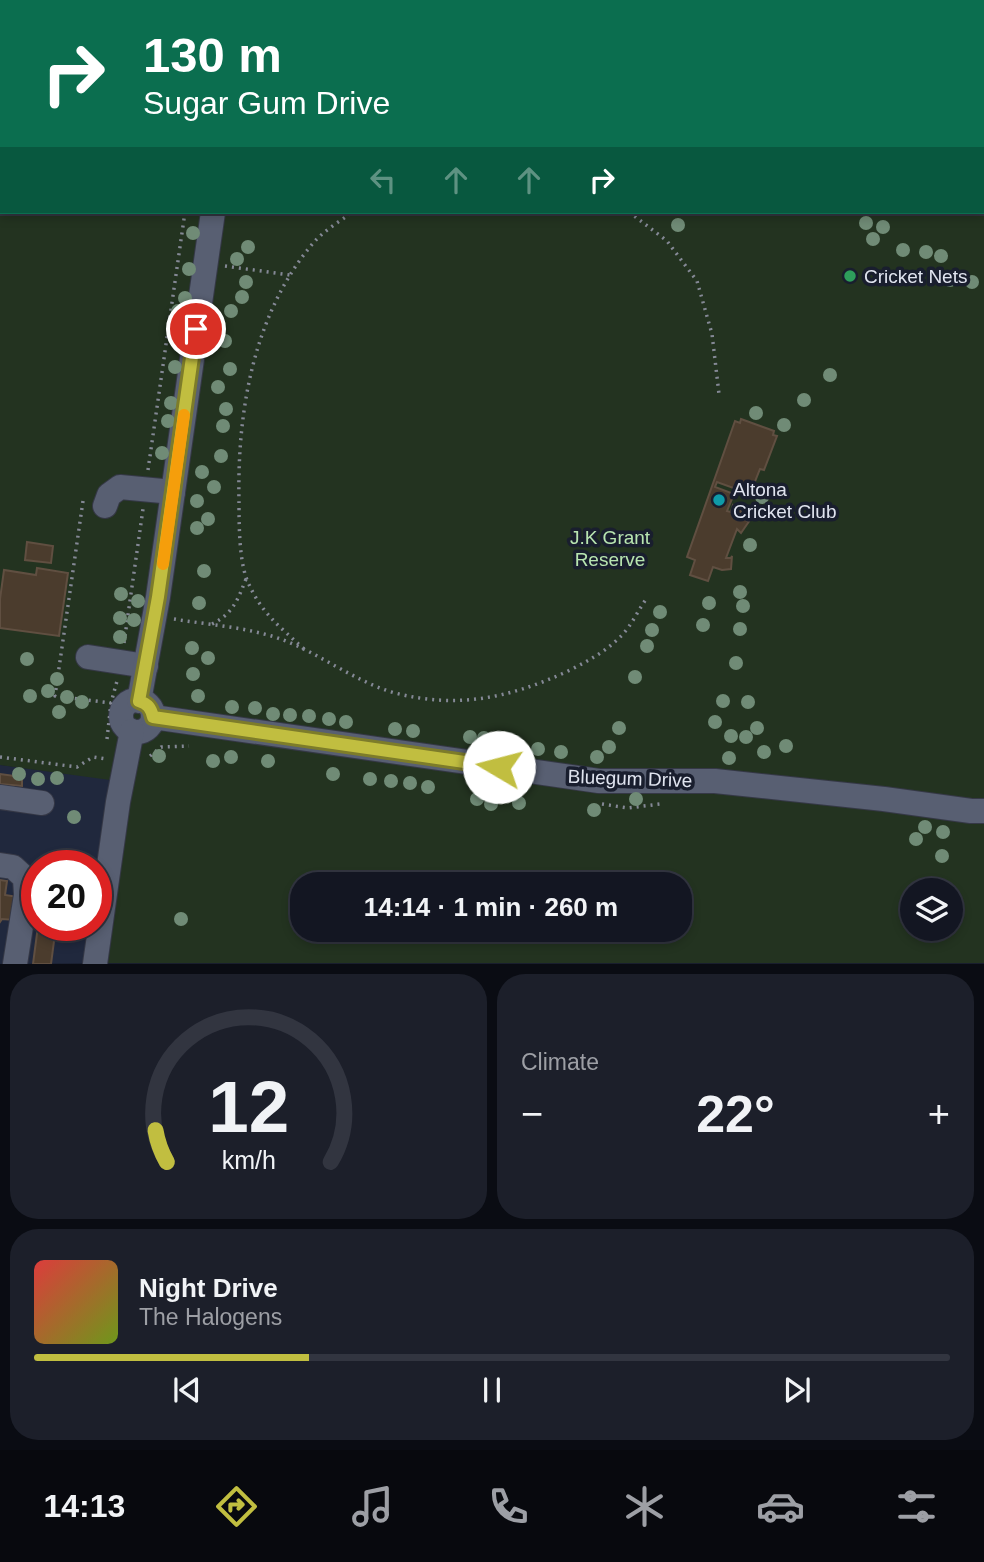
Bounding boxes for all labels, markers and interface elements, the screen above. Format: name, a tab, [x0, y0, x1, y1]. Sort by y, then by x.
icon: right	[28, 28, 119, 119]
text: 130 m	[143, 28, 282, 82]
text: Sugar Gum Drive	[143, 85, 390, 121]
icon: left	[364, 161, 402, 199]
icon: ahead	[437, 161, 475, 199]
icon: ahead	[510, 161, 548, 199]
icon: right	[583, 161, 621, 199]
place label: Cricket Nets	[864, 266, 967, 287]
marker: Cricket Nets	[842, 268, 858, 284]
pin	[166, 299, 226, 359]
icon: arrive	[177, 310, 215, 348]
place label: Altona Cricket Club	[733, 479, 836, 522]
marker: Altona Cricket Club	[711, 492, 727, 508]
park label: J.K Grant Reserve	[570, 527, 651, 570]
position arrow	[462, 730, 536, 804]
street label: Bluegum Drive	[567, 766, 693, 791]
speed limit sign: 20	[21, 850, 112, 941]
map controls	[900, 878, 963, 941]
button: layers	[900, 878, 963, 941]
text: 14:14 · 1 min · 260 m	[364, 892, 618, 922]
text: Climate	[521, 1049, 599, 1075]
text: 12	[208, 1067, 289, 1148]
text: 22°	[696, 1085, 775, 1143]
text: −	[521, 1093, 543, 1135]
text: +	[928, 1093, 950, 1135]
text: km/h	[221, 1146, 276, 1174]
text: Night Drive	[139, 1273, 278, 1303]
text: The Halogens	[139, 1304, 282, 1330]
icon: previous	[168, 1371, 206, 1409]
icon: pause	[473, 1371, 511, 1409]
icon: next	[778, 1371, 816, 1409]
icon: directions	[212, 1482, 261, 1531]
icon: music	[348, 1482, 397, 1531]
icon: phone	[484, 1482, 533, 1531]
icon: climate	[620, 1482, 669, 1531]
icon: car	[756, 1482, 805, 1531]
icon: filters	[892, 1482, 941, 1531]
text: 14:13	[43, 1488, 125, 1524]

